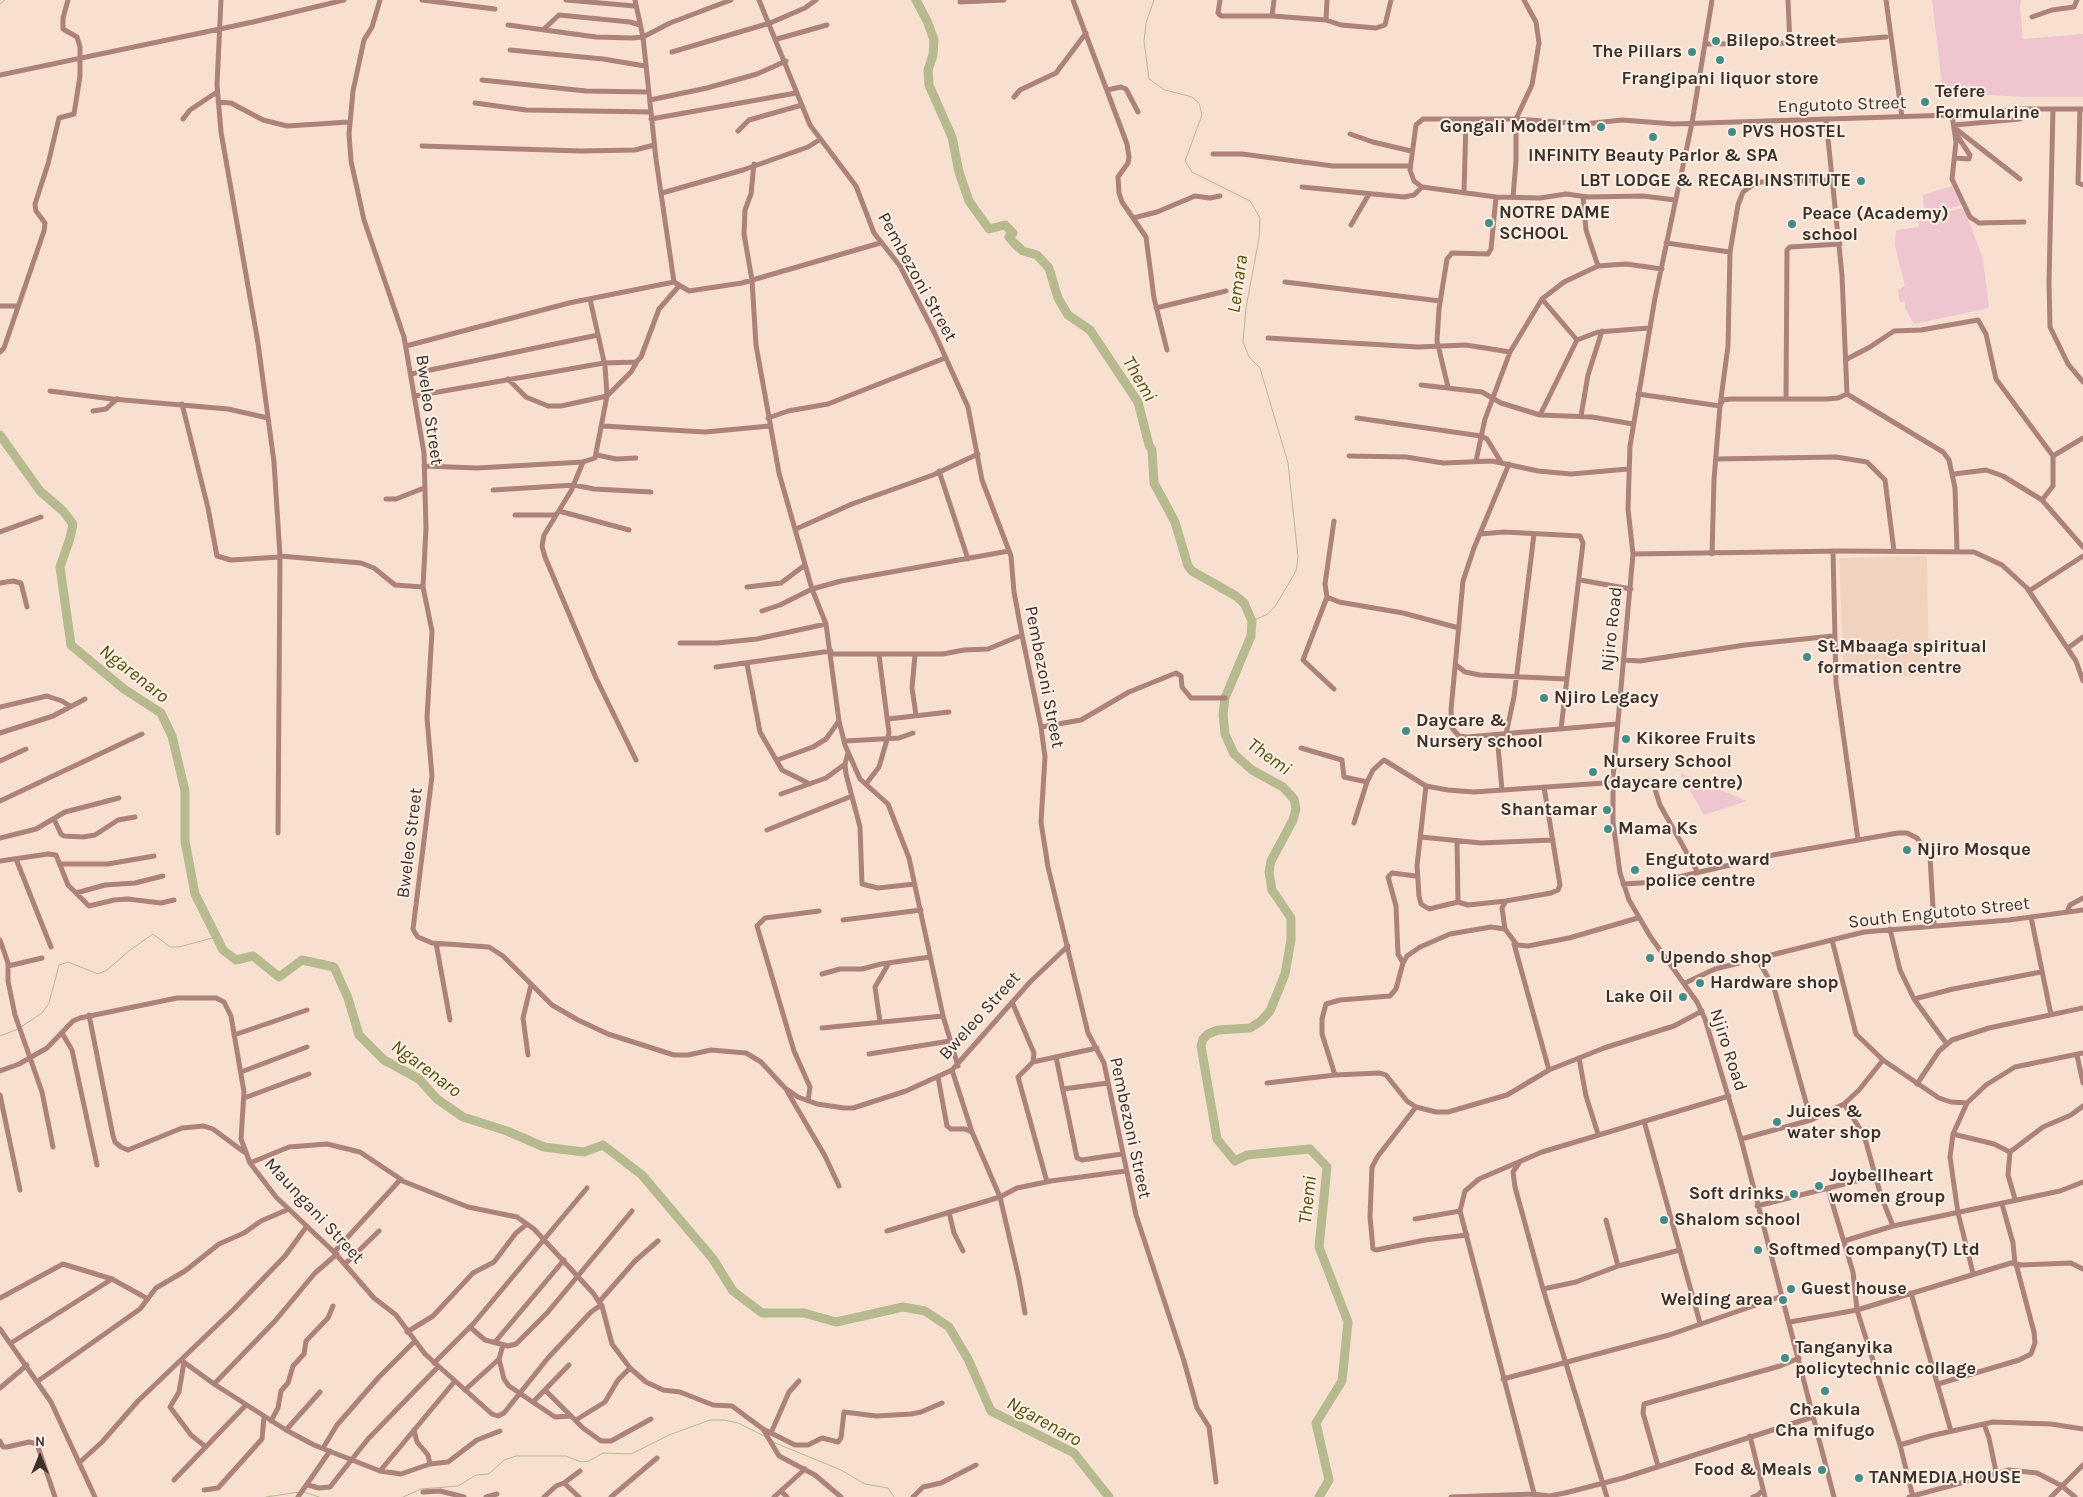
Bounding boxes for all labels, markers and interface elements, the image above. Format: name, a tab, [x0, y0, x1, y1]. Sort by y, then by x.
place label: Bilepo Street	[1726, 30, 1836, 52]
marker: Bilepo Street	[1710, 35, 1722, 47]
place label: The Pillars	[1593, 41, 1682, 63]
marker: The Pillars	[1686, 46, 1698, 58]
marker: Frangipani liquor store	[1714, 54, 1726, 66]
place label: Frangipani liquor store	[1621, 68, 1819, 90]
place label: Tefere Formularine	[1935, 81, 2040, 124]
street label: Engutoto Street	[1777, 92, 1907, 118]
marker: Tefere Formularine	[1919, 96, 1931, 108]
place label: Gongali Model tm	[1440, 116, 1591, 138]
marker: Gongali Model tm	[1595, 121, 1607, 133]
place label: PVS HOSTEL	[1742, 121, 1845, 143]
marker: PVS HOSTEL	[1726, 126, 1738, 138]
marker: INFINITY Beauty Parlor & SPA	[1647, 131, 1659, 143]
place label: INFINITY Beauty Parlor & SPA	[1528, 145, 1778, 167]
place label: LBT LODGE & RECABI INSTITUTE	[1580, 170, 1851, 192]
marker: LBT LODGE & RECABI INSTITUTE	[1855, 175, 1867, 187]
place label: NOTRE DAME SCHOOL	[1499, 202, 1610, 244]
place label: Peace (Academy) school	[1802, 203, 1949, 245]
street label: Pembezoni Street	[873, 209, 961, 345]
marker: NOTRE DAME SCHOOL	[1483, 217, 1495, 229]
marker: Peace (Academy) school	[1786, 218, 1798, 230]
water label: Lemara	[1223, 253, 1253, 315]
water label: Themi	[1117, 352, 1161, 406]
street label: Bweleo Street	[411, 353, 447, 467]
street label: Njiro Road	[1597, 585, 1627, 673]
street label: Pembezoni Street	[1020, 604, 1068, 750]
place label: St.Mbaaga spiritual formation centre	[1817, 636, 1987, 679]
water label: Ngarenaro	[95, 640, 173, 708]
marker: St.Mbaaga spiritual formation centre	[1801, 651, 1813, 663]
place label: Njiro Legacy	[1554, 687, 1659, 709]
marker: Njiro Legacy	[1538, 692, 1550, 704]
place label: Daycare & Nursery school	[1416, 710, 1543, 752]
marker: Daycare & Nursery school	[1400, 725, 1412, 737]
place label: Kikoree Fruits	[1636, 728, 1756, 750]
water label: Themi	[1243, 733, 1295, 781]
marker: Kikoree Fruits	[1620, 733, 1632, 745]
place label: Nursery School (daycare centre)	[1603, 751, 1743, 794]
marker: Nursery School (daycare centre)	[1587, 766, 1599, 778]
street label: Bweleo Street	[392, 786, 428, 900]
place label: Shantamar	[1500, 799, 1597, 821]
marker: Shantamar	[1601, 804, 1613, 816]
place label: Mama Ks	[1618, 818, 1698, 840]
marker: Mama Ks	[1602, 823, 1614, 835]
place label: Njiro Mosque	[1917, 839, 2031, 861]
marker: Njiro Mosque	[1901, 844, 1913, 856]
place label: Engutoto ward police centre	[1645, 849, 1770, 892]
marker: Engutoto ward police centre	[1629, 864, 1641, 876]
street label: South Engutoto Street	[1847, 893, 2031, 933]
place label: Upendo shop	[1660, 947, 1772, 969]
marker: Upendo shop	[1644, 952, 1656, 964]
street label: Bweleo Street	[935, 967, 1025, 1065]
place label: Hardware shop	[1710, 972, 1839, 994]
marker: Hardware shop	[1694, 977, 1706, 989]
place label: Lake Oil	[1605, 986, 1673, 1008]
marker: Lake Oil	[1677, 991, 1689, 1003]
street label: Njiro Road	[1705, 1006, 1751, 1094]
water label: Ngarenaro	[386, 1035, 466, 1103]
street label: Pembezoni Street	[1104, 1055, 1156, 1201]
place label: Juices & water shop	[1787, 1101, 1881, 1144]
marker: Juices & water shop	[1771, 1116, 1783, 1128]
street label: Maungani Street	[259, 1154, 369, 1268]
place label: Joybellheart women group	[1829, 1165, 1945, 1208]
water label: Themi	[1294, 1175, 1322, 1225]
marker: Joybellheart women group	[1813, 1180, 1825, 1192]
place label: Soft drinks	[1689, 1183, 1784, 1205]
marker: Soft drinks	[1788, 1188, 1800, 1200]
place label: Shalom school	[1674, 1209, 1801, 1231]
marker: Shalom school	[1658, 1214, 1670, 1226]
place label: Softmed company(T) Ltd	[1768, 1239, 1980, 1261]
marker: Softmed company(T) Ltd	[1752, 1244, 1764, 1256]
place label: Guest house	[1801, 1278, 1907, 1300]
marker: Guest house	[1785, 1283, 1797, 1295]
place label: Welding area	[1661, 1289, 1773, 1311]
marker: Welding area	[1777, 1294, 1789, 1306]
place label: Tanganyika policytechnic collage	[1795, 1337, 1976, 1380]
marker: Tanganyika policytechnic collage	[1779, 1352, 1791, 1364]
marker: Chakula Cha mifugo	[1819, 1385, 1831, 1397]
water label: Ngarenaro	[1003, 1392, 1085, 1452]
place label: Chakula Cha mifugo	[1775, 1399, 1875, 1442]
north arrow	[15, 1432, 65, 1482]
text: N	[35, 1433, 45, 1450]
place label: Food & Meals	[1694, 1459, 1812, 1481]
marker: Food & Meals	[1816, 1464, 1828, 1476]
place label: TANMEDIA HOUSE	[1869, 1467, 2021, 1489]
marker: TANMEDIA HOUSE	[1853, 1472, 1865, 1484]

